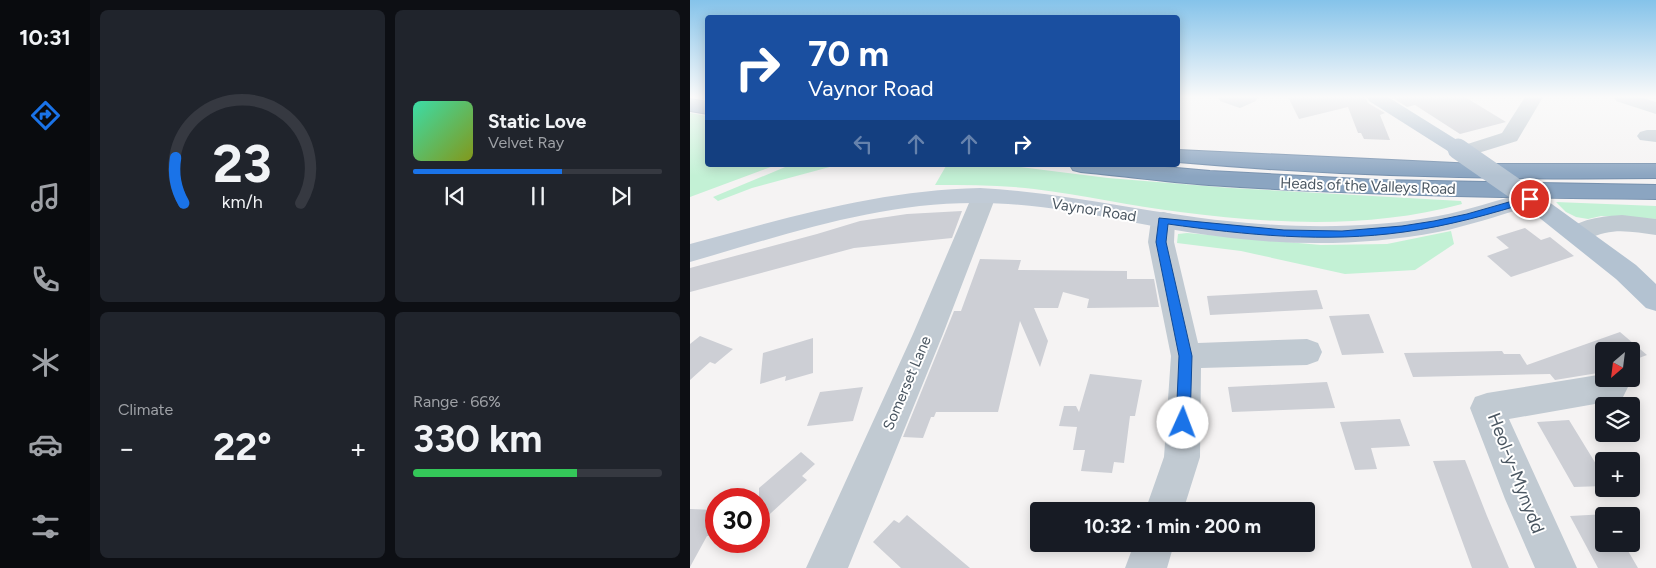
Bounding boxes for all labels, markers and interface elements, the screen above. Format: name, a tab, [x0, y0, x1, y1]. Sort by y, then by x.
text: 10:31	[19, 24, 71, 51]
text: 70 m	[808, 33, 889, 75]
icon: right	[725, 35, 790, 100]
text: Vaynor Road	[808, 75, 934, 102]
icon: directions	[28, 98, 63, 133]
text: Static Love	[488, 110, 586, 133]
icon: left	[849, 130, 877, 158]
icon: ahead	[902, 130, 930, 158]
icon: ahead	[955, 130, 983, 158]
icon: right	[1008, 130, 1036, 158]
text: 23	[213, 133, 272, 195]
text: Velvet Ray	[488, 133, 564, 152]
street label: Heads of the Valleys Road	[1280, 174, 1456, 198]
pin	[1509, 178, 1551, 220]
icon: music	[28, 180, 63, 215]
icon: previous	[441, 182, 469, 210]
icon: pause	[524, 182, 552, 210]
icon: next	[607, 182, 635, 210]
icon: arrive	[1516, 185, 1544, 213]
text: km/h	[222, 191, 263, 212]
street label: Vaynor Road	[1050, 194, 1138, 226]
icon: phone	[28, 262, 63, 297]
street label: Somerset Lane	[879, 333, 935, 433]
north arrow	[1595, 342, 1640, 388]
map controls	[1595, 342, 1640, 552]
icon: climate	[28, 345, 63, 380]
text: Range · 66%	[413, 392, 501, 411]
position arrow	[1156, 396, 1208, 448]
button: layers	[1595, 397, 1640, 442]
text: Climate	[118, 400, 173, 419]
street label: Heol-y-Mynydd	[1483, 410, 1549, 536]
text: 330 km	[413, 416, 543, 462]
text: 22°	[213, 424, 272, 470]
icon: car	[28, 427, 63, 462]
text: −	[118, 431, 135, 465]
text: +	[350, 431, 367, 465]
button: +	[1595, 452, 1640, 497]
speed limit sign: 30	[705, 488, 770, 553]
button: −	[1595, 507, 1640, 552]
icon: filters	[28, 509, 63, 544]
text: 10:32 · 1 min · 200 m	[1084, 515, 1261, 538]

